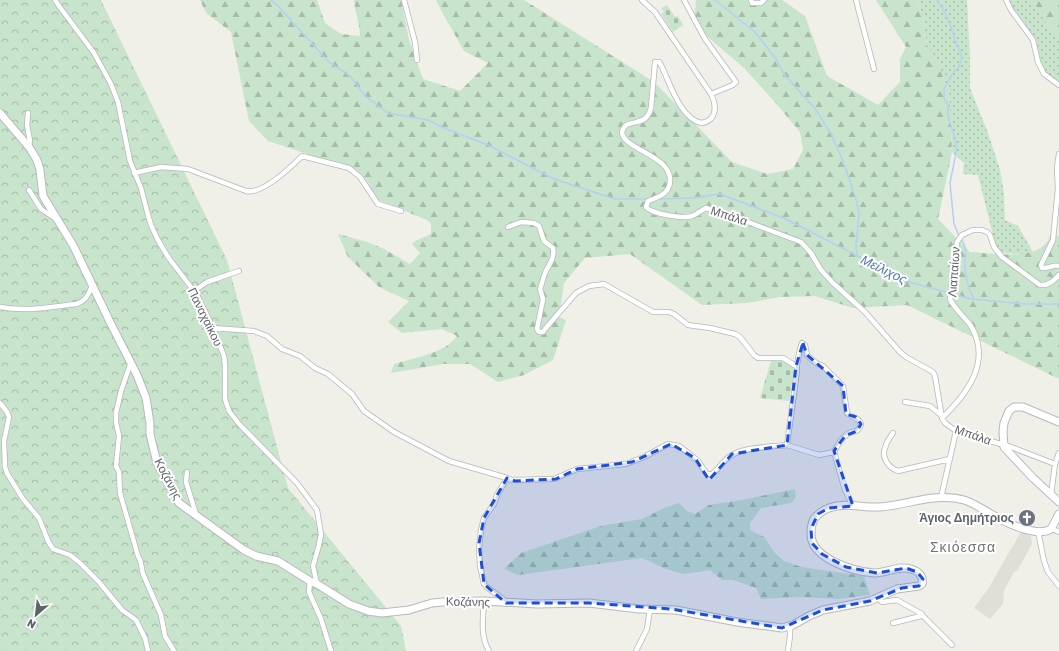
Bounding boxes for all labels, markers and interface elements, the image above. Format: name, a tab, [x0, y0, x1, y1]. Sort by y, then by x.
street label: Μπάλα	[709, 204, 749, 229]
street label: Λιαπαίων	[945, 246, 963, 298]
water label: Μείλιχος	[858, 252, 910, 287]
street label: Παναχαϊκου	[185, 286, 225, 348]
street label: Μπάλα	[953, 422, 993, 448]
street label: Κοζάνης	[151, 456, 185, 502]
church icon: Άγιος Δημήτριος	[1017, 508, 1037, 528]
place label: Άγιος Δημήτριος	[919, 511, 1014, 525]
district label: Σκιόεσσα	[930, 539, 996, 556]
north arrow	[16, 595, 56, 635]
street label: Κοζάνης	[446, 595, 491, 609]
text: N	[25, 616, 38, 631]

